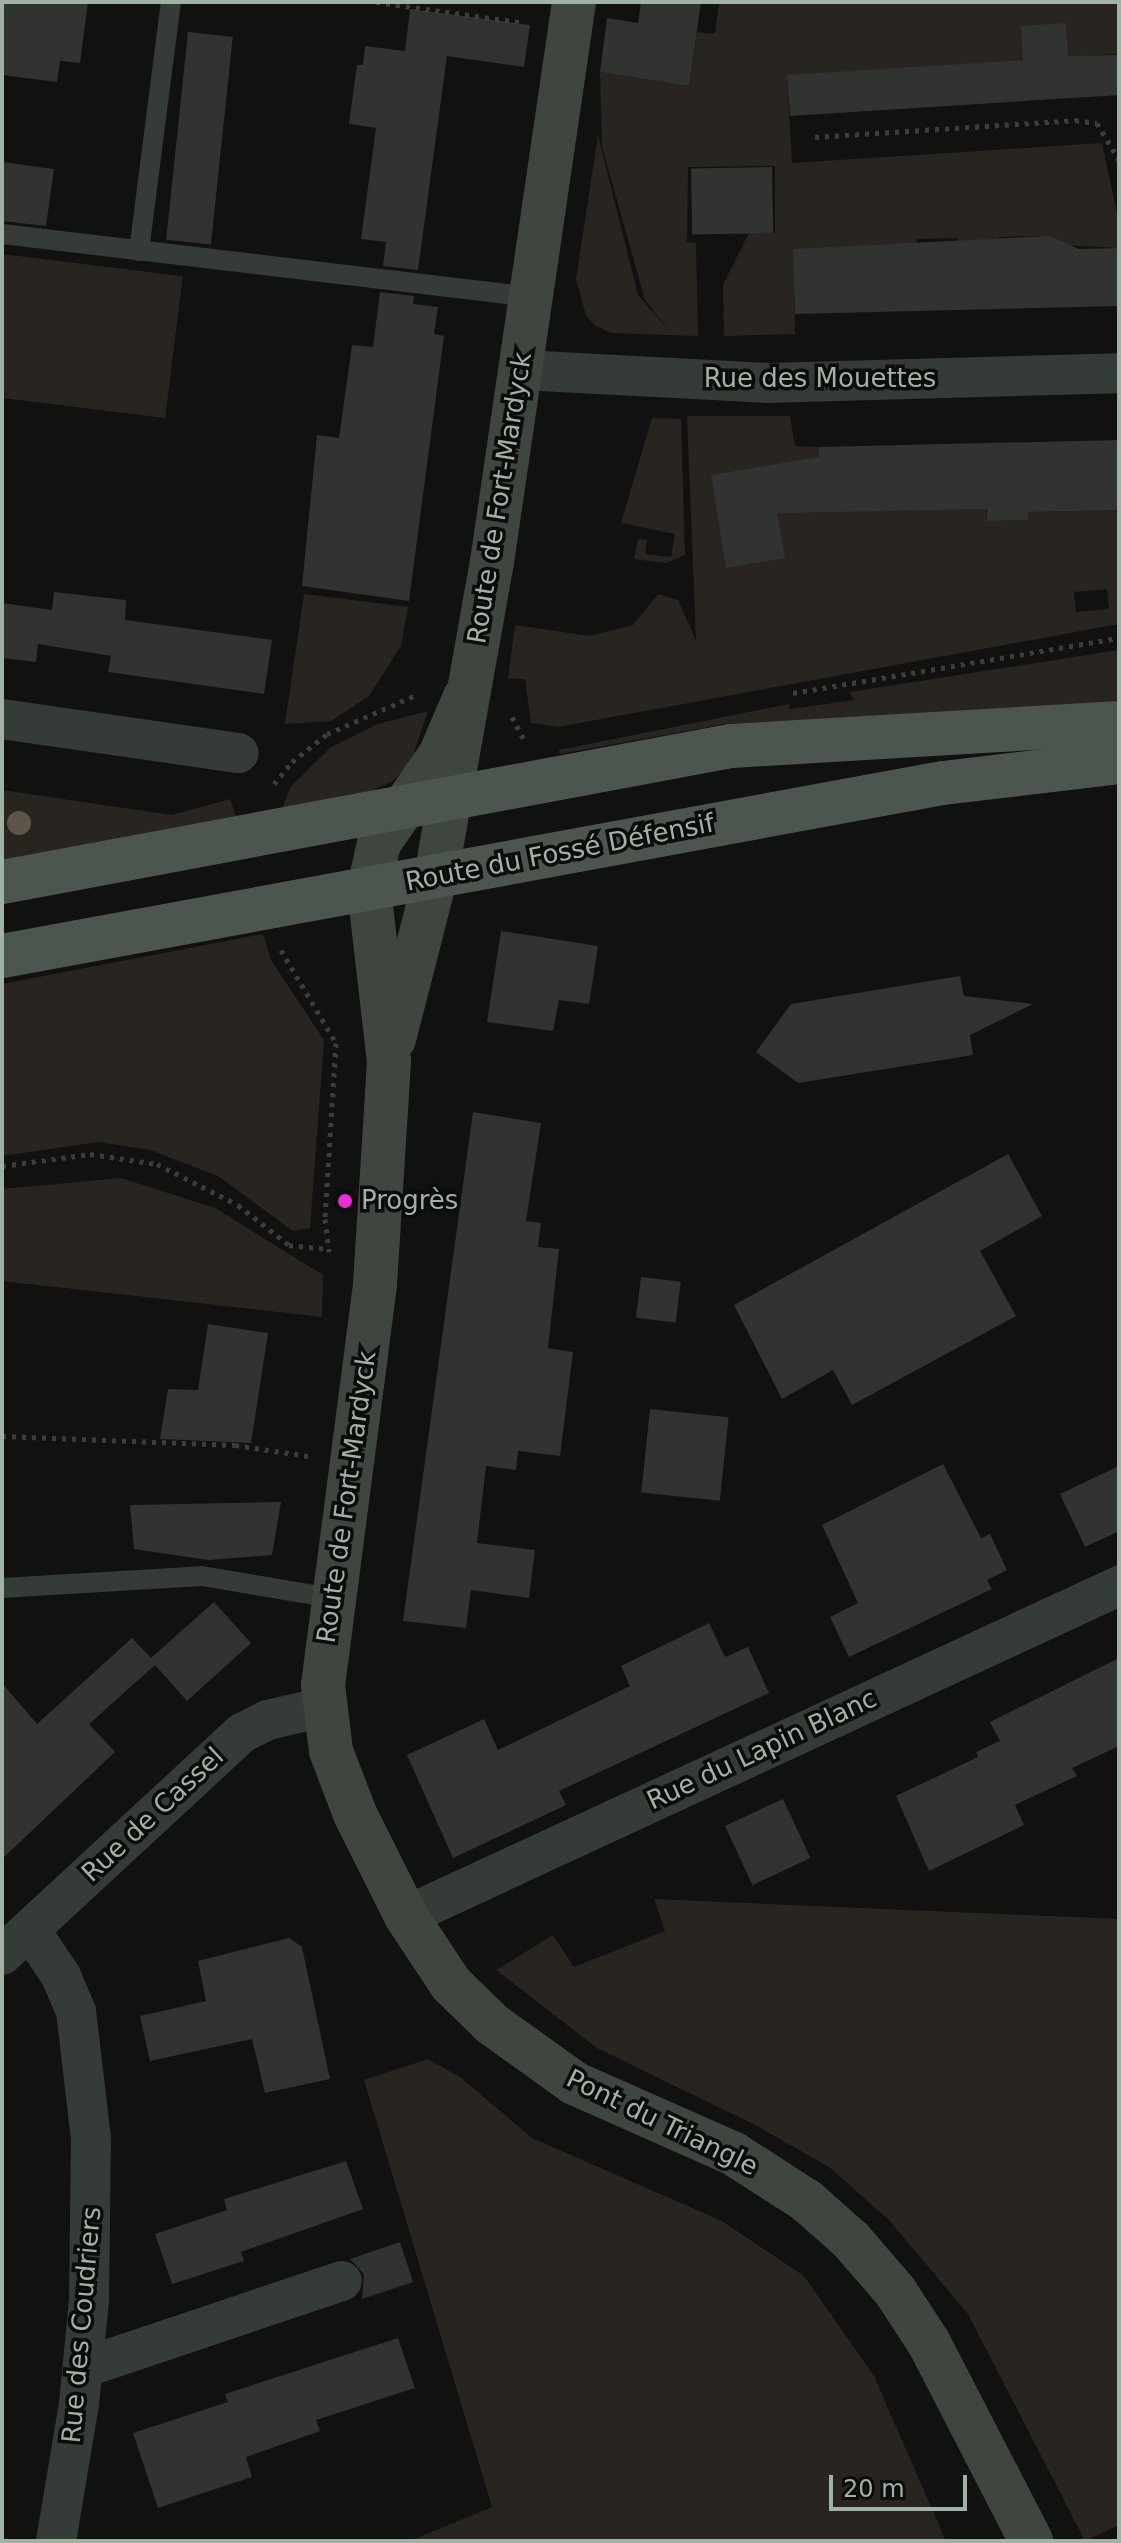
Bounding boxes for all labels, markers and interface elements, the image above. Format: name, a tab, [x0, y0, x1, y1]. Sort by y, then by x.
street label: Route de Fort-Mardyck	[462, 350, 538, 646]
street label: Rue des Mouettes	[704, 363, 936, 395]
street label: Route du Fossé Défensif	[403, 808, 717, 898]
place label: Progrès	[361, 1185, 458, 1217]
marker: Progrès	[336, 1192, 354, 1210]
street label: Route de Fort-Mardyck	[311, 1349, 383, 1645]
street label: Rue du Lapin Blanc	[642, 1683, 882, 1817]
street label: Rue de Cassel	[76, 1741, 230, 1889]
street label: Pont du Triangle	[561, 2063, 763, 2183]
street label: Rue des Coudriers	[56, 2206, 108, 2444]
scale bar	[833, 2459, 971, 2509]
text: 20 m	[843, 2475, 905, 2503]

